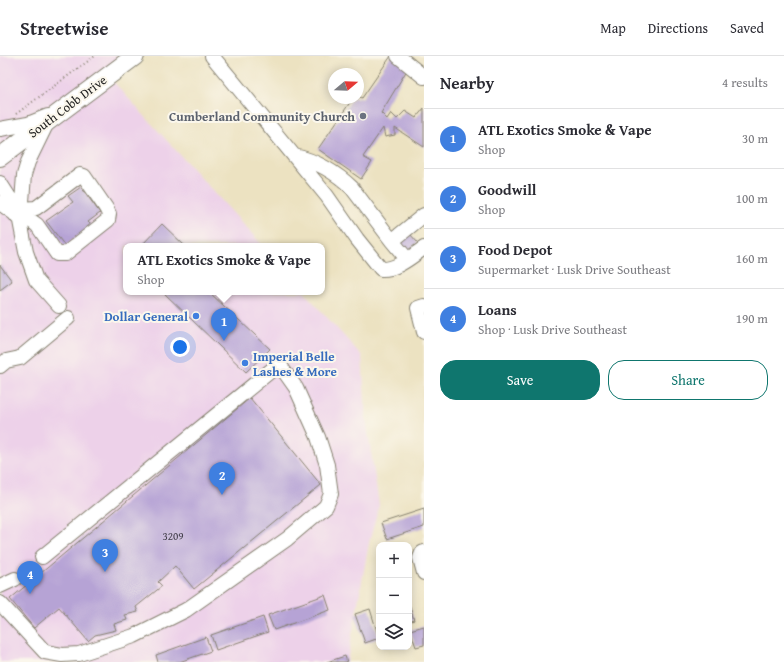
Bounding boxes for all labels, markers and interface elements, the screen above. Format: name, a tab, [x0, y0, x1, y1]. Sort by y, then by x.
text: Streetwise	[20, 14, 109, 42]
text: Map	[600, 18, 626, 38]
text: Directions	[648, 18, 708, 38]
text: Saved	[730, 18, 764, 38]
north arrow	[328, 68, 364, 104]
text: Nearby	[440, 70, 494, 95]
street label: South Cobb Drive	[24, 71, 111, 142]
text: 4 results	[722, 73, 768, 92]
place label: Cumberland Community Church	[169, 107, 355, 126]
marker: Cumberland Community Church	[358, 111, 368, 121]
text: ATL Exotics Smoke & Vape	[478, 119, 652, 140]
text: 1	[450, 129, 456, 148]
text: 30 m	[742, 129, 768, 148]
text: Shop	[478, 140, 505, 159]
text: Goodwill	[478, 179, 536, 200]
text: 2	[450, 189, 456, 208]
text: 100 m	[736, 189, 768, 208]
text: Shop	[478, 200, 505, 219]
text: Food Depot	[478, 239, 552, 260]
popup	[123, 243, 325, 295]
text: ATL Exotics Smoke & Vape	[137, 249, 311, 270]
text: 3	[450, 249, 456, 268]
text: 160 m	[736, 249, 768, 268]
text: Supermarket · Lusk Drive Southeast	[478, 260, 671, 279]
text: Shop	[137, 270, 164, 289]
text: Loans	[478, 299, 517, 320]
place label: Dollar General	[104, 307, 188, 326]
pin: 1	[211, 308, 237, 341]
text: 4	[450, 309, 456, 328]
text: 190 m	[736, 309, 768, 328]
marker: Dollar General	[191, 311, 201, 321]
text: Shop · Lusk Drive Southeast	[478, 320, 627, 339]
your location	[170, 337, 190, 357]
place label: Imperial Belle Lashes & More	[253, 347, 337, 381]
marker: Imperial Belle Lashes & More	[240, 358, 250, 368]
button: Save	[440, 360, 600, 400]
button: Share	[608, 360, 768, 400]
pin: 2	[209, 462, 235, 495]
house number: 3209	[162, 528, 184, 544]
pin: 3	[92, 539, 118, 572]
map controls	[376, 542, 412, 650]
button: +	[376, 542, 412, 578]
pin: 4	[17, 561, 43, 594]
button: −	[376, 578, 412, 614]
button: layers	[376, 614, 412, 650]

